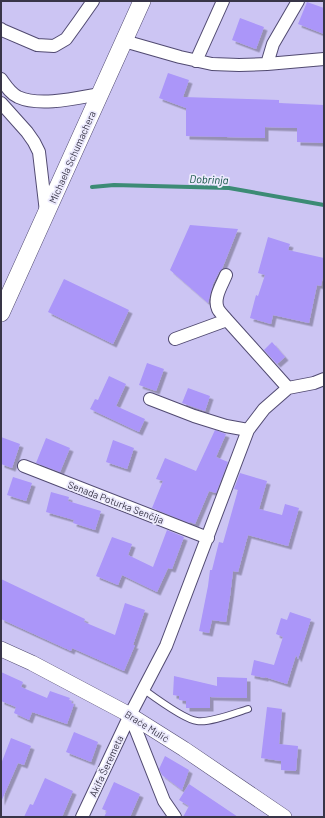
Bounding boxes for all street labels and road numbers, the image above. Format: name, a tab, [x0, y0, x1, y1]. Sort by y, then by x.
street label: Michaela Schumachera	[46, 109, 98, 205]
street label: Senada Poturka Senčija	[66, 478, 166, 526]
street label: Braće Mulić	[123, 708, 171, 744]
street label: Akifa Šeremeta	[87, 733, 125, 799]

